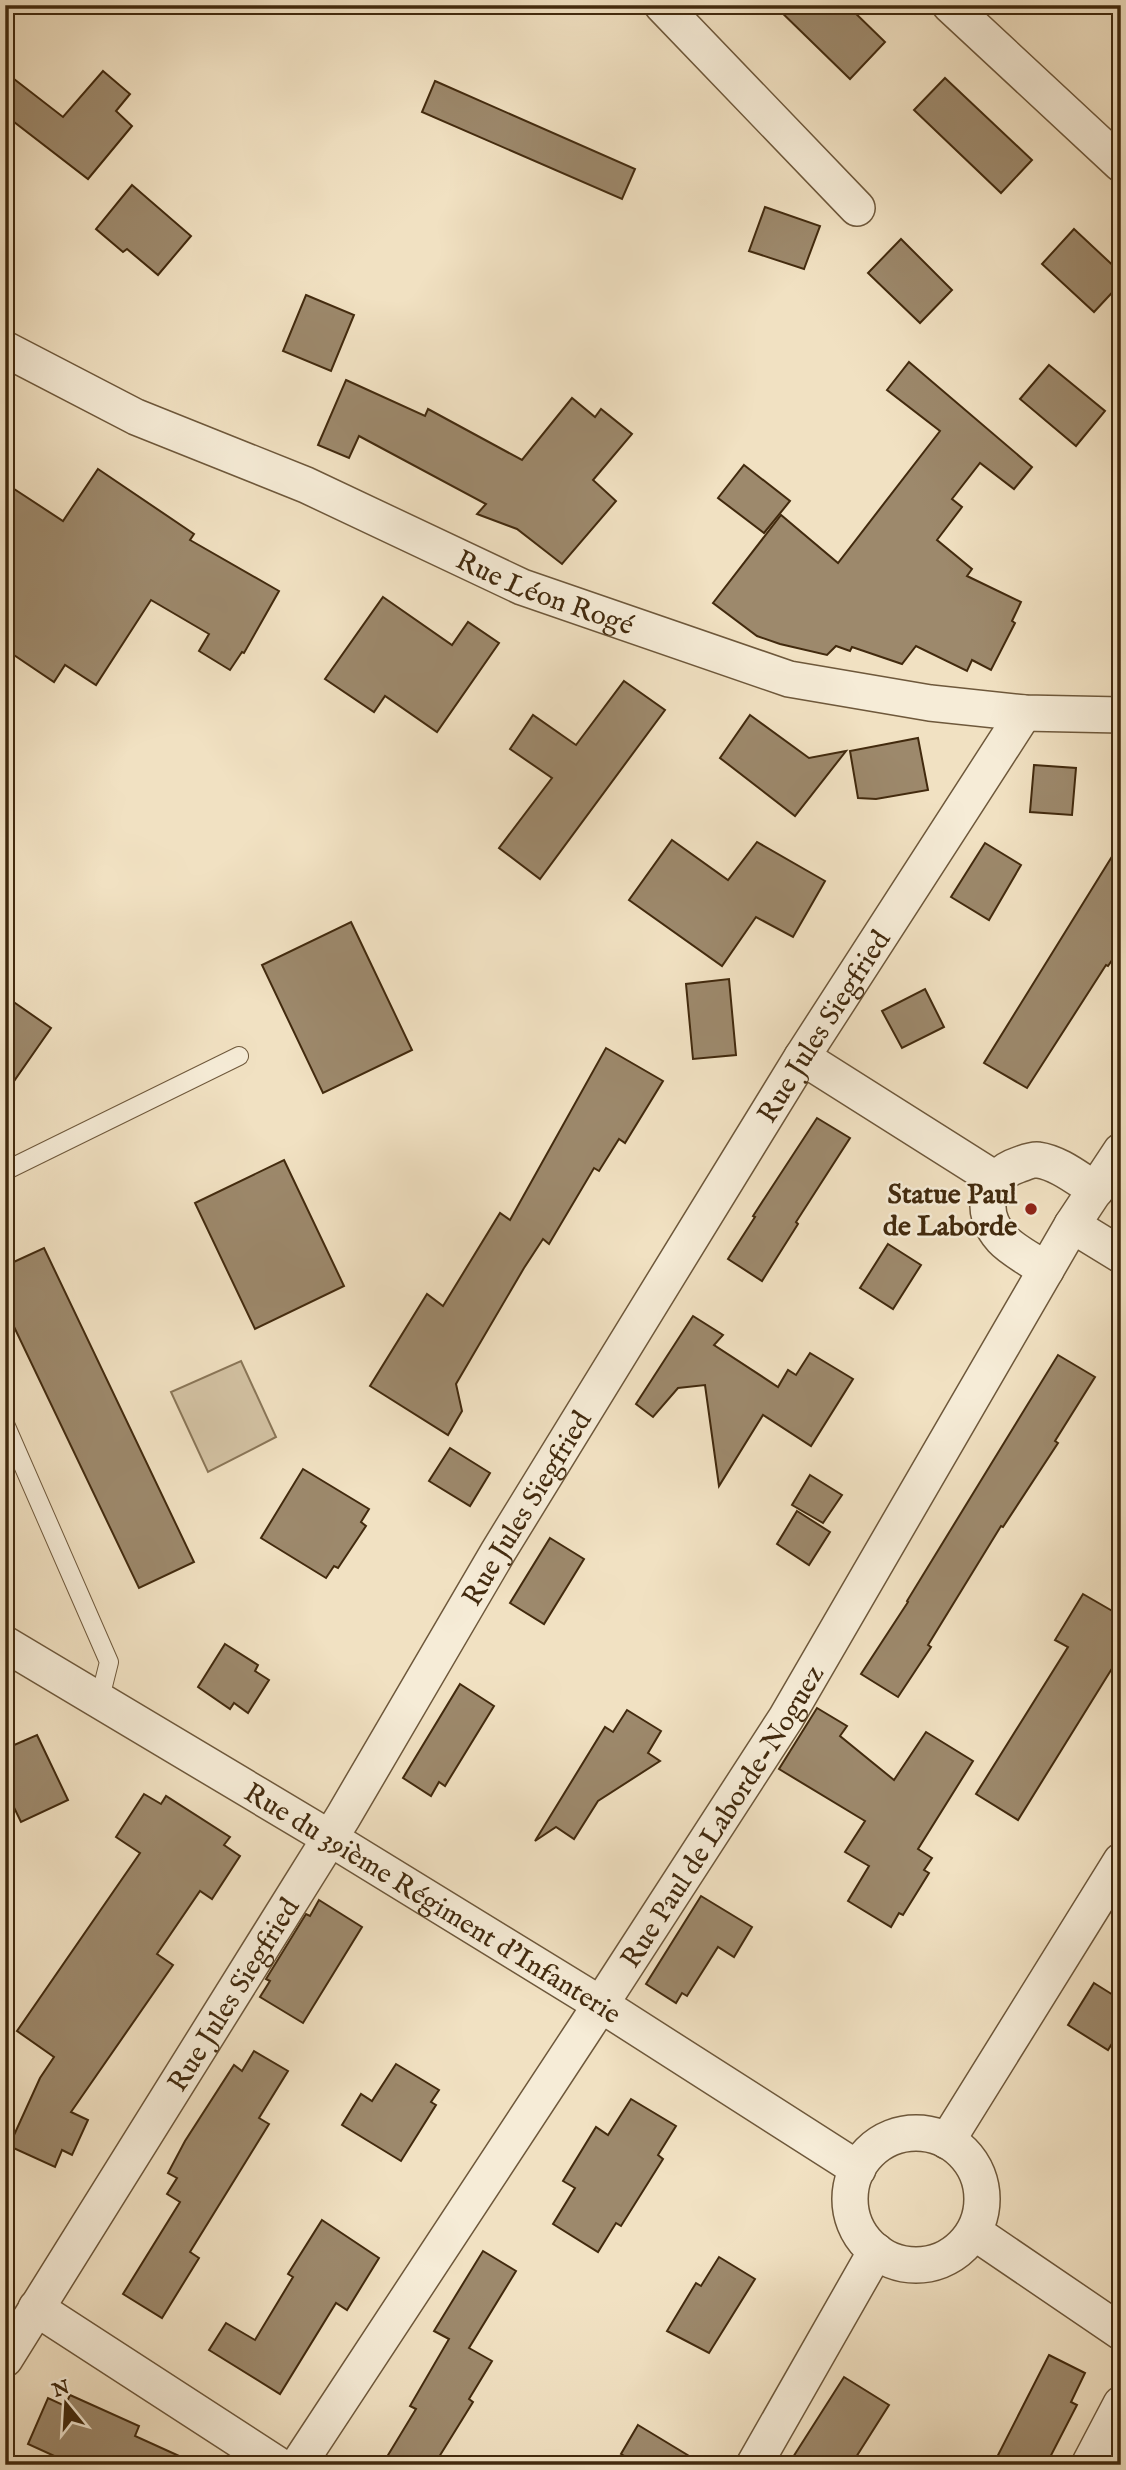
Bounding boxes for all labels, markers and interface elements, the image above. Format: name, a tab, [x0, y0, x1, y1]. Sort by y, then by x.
street label: Rue Léon Rogé	[450, 543, 638, 644]
street label: Rue Jules Siegfried	[751, 924, 899, 1130]
place label: Statue Paul de Laborde	[883, 1178, 1018, 1245]
marker: Statue Paul de Laborde	[1023, 1201, 1039, 1217]
street label: Rue Jules Siegfried	[455, 1405, 600, 1613]
street label: Rue Paul de Laborde-Noguez	[614, 1660, 833, 1975]
street label: Rue du 39ième Régiment d'Infanterie	[237, 1776, 627, 2033]
street label: Rue Jules Siegfried	[161, 1892, 308, 2099]
north arrow	[32, 2368, 102, 2438]
text: N	[49, 2376, 73, 2404]

